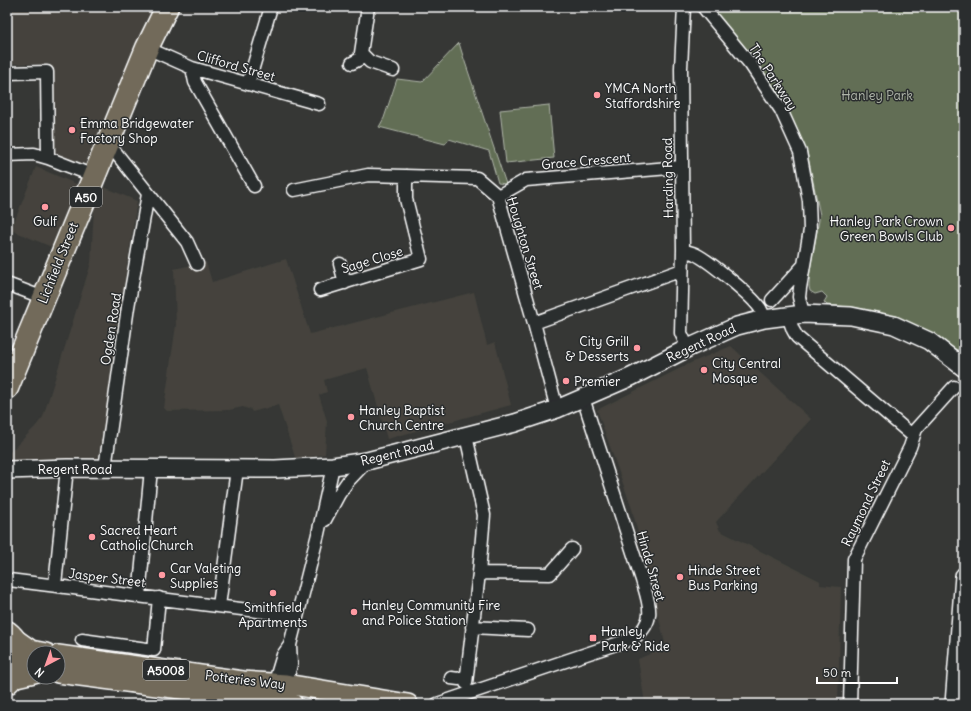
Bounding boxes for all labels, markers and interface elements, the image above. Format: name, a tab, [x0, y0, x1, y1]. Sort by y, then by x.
street label: The Parkway	[745, 40, 801, 114]
street label: Clifford Street	[195, 47, 278, 85]
place label: YMCA North Staffordshire	[605, 80, 681, 112]
park label: Hanley Park	[841, 87, 913, 104]
marker: YMCA North Staffordshire	[592, 90, 602, 100]
place label: Emma Bridgewater Factory Shop	[80, 115, 194, 147]
marker: Emma Bridgewater Factory Shop	[67, 125, 77, 135]
street label: Harding Road	[659, 137, 677, 219]
street label: Grace Crescent	[540, 149, 632, 173]
road number: A50	[70, 187, 102, 207]
street label: Houghton Street	[503, 195, 547, 292]
marker: Gulf	[40, 202, 50, 212]
place label: Gulf	[33, 213, 58, 230]
place label: Hanley Park Crown Green Bowls Club	[830, 213, 943, 245]
street label: Lichfield Street	[34, 219, 82, 306]
marker: Hanley Park Crown Green Bowls Club	[946, 223, 956, 233]
street label: Sage Close	[339, 243, 405, 277]
street label: Ogden Road	[97, 291, 125, 366]
street label: Regent Road	[664, 319, 739, 366]
place label: City Grill & Desserts	[565, 333, 629, 365]
marker: City Grill & Desserts	[632, 343, 642, 353]
place label: City Central Mosque	[712, 355, 781, 387]
marker: City Central Mosque	[699, 365, 709, 375]
place label: Premier	[574, 373, 621, 390]
marker: Premier	[561, 376, 571, 386]
place label: Hanley Baptist Church Centre	[359, 402, 445, 434]
marker: Hanley Baptist Church Centre	[346, 412, 356, 422]
street label: Regent Road	[359, 436, 436, 470]
street label: Raymond Street	[838, 456, 895, 549]
street label: Regent Road	[38, 461, 113, 478]
place label: Sacred Heart Catholic Church	[100, 522, 194, 554]
street label: Hinde Street	[633, 529, 669, 604]
marker: Sacred Heart Catholic Church	[87, 532, 97, 542]
place label: Car Valeting Supplies	[170, 560, 241, 592]
place label: Hinde Street Bus Parking	[688, 562, 761, 594]
street label: Jasper Street	[68, 565, 147, 591]
marker: Car Valeting Supplies	[157, 570, 167, 580]
marker: Hinde Street Bus Parking	[675, 572, 685, 582]
marker: Smithfield Apartments	[268, 588, 278, 598]
place label: Hanley Community Fire and Police Station	[362, 597, 500, 629]
place label: Smithfield Apartments	[239, 599, 308, 631]
marker: Hanley Community Fire and Police Station	[349, 607, 359, 617]
place label: Hanley, Park & Ride	[601, 623, 670, 655]
marker: Hanley, Park & Ride	[588, 633, 598, 643]
north arrow	[26, 645, 66, 685]
scale bar	[817, 659, 897, 685]
road number: A5008	[143, 660, 189, 680]
text: N	[32, 665, 47, 680]
text: 50 m	[823, 665, 852, 680]
street label: Potteries Way	[204, 667, 286, 693]

